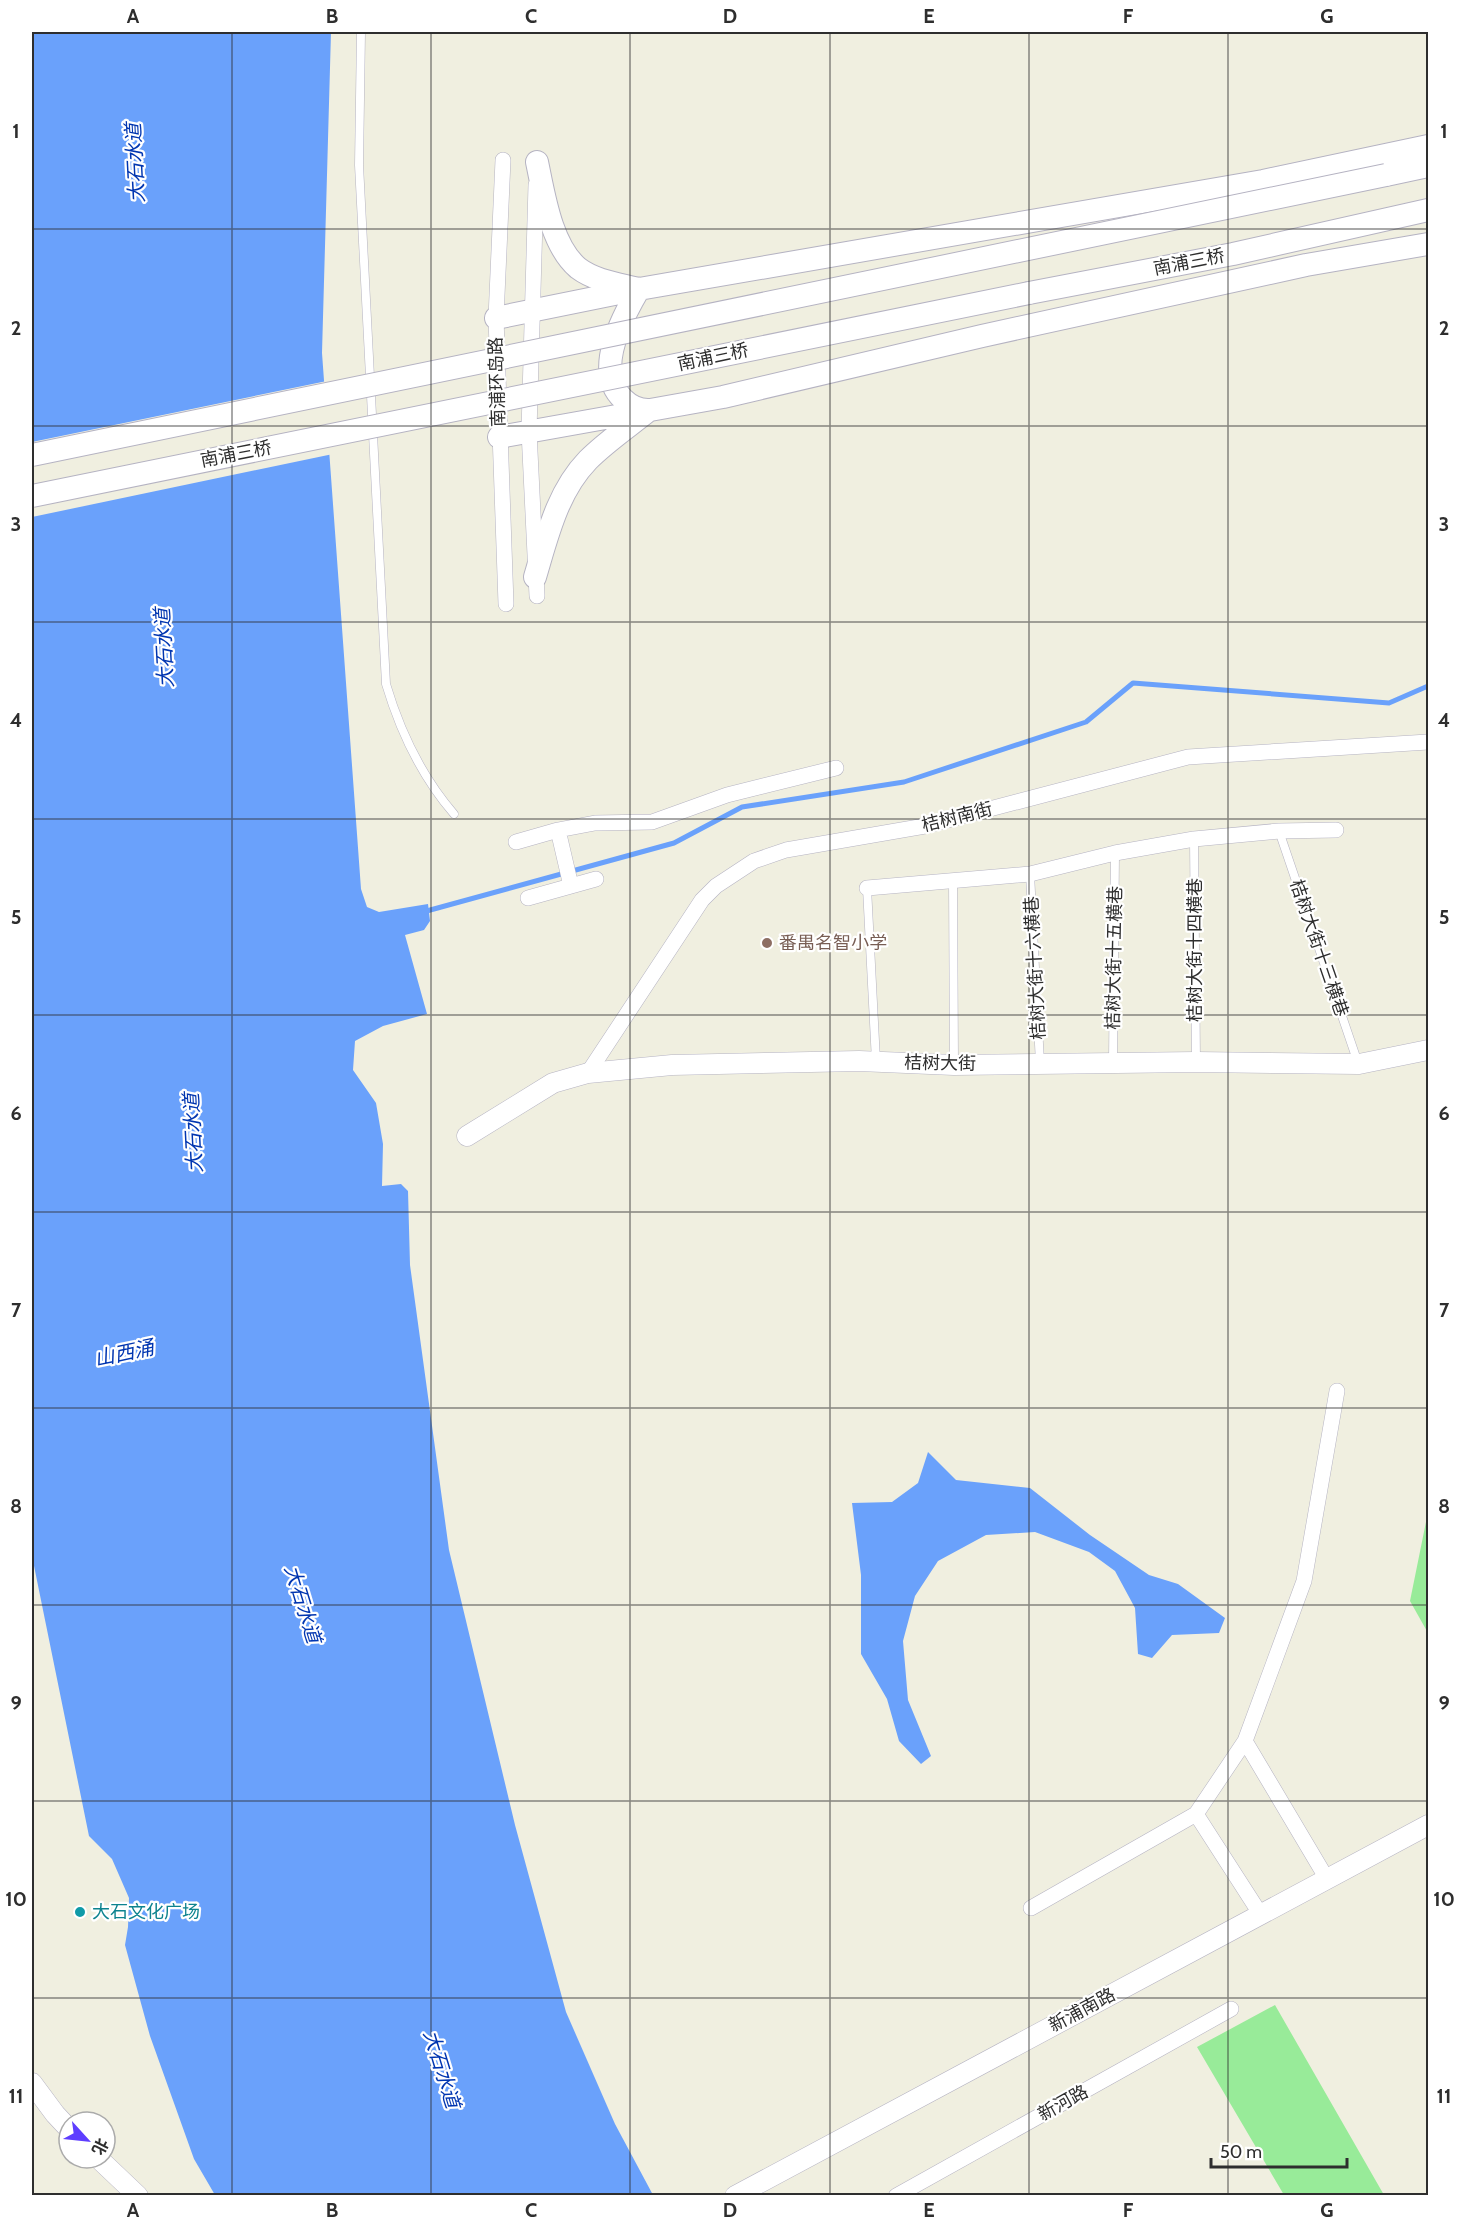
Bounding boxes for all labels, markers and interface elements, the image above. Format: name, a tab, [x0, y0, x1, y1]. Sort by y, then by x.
text: A	[127, 4, 140, 28]
text: B	[326, 4, 338, 28]
text: C	[525, 4, 537, 28]
text: D	[723, 4, 737, 28]
text: E	[923, 4, 935, 28]
text: F	[1123, 4, 1134, 28]
text: G	[1320, 4, 1334, 28]
text: 1	[12, 119, 20, 143]
water label: 大石水道	[121, 119, 149, 204]
text: 1	[1440, 119, 1448, 143]
street label: 南浦三桥	[1152, 244, 1226, 280]
text: 2	[11, 316, 21, 340]
text: 2	[1439, 316, 1449, 340]
street label: 南浦环岛路	[484, 337, 510, 427]
street label: 南浦三桥	[675, 339, 751, 375]
street label: 南浦三桥	[199, 436, 273, 472]
text: 3	[11, 512, 21, 536]
text: 3	[1439, 512, 1449, 536]
water label: 大石水道	[150, 604, 178, 689]
text: 4	[10, 708, 22, 732]
text: 4	[1438, 708, 1450, 732]
street label: 桔树南街	[919, 798, 995, 836]
street label: 桔树大街十三横巷	[1285, 876, 1353, 1020]
street label: 桔树大街十四横巷	[1184, 878, 1206, 1022]
street label: 桔树大街十五横巷	[1102, 886, 1126, 1030]
street label: 桔树大街十六横巷	[1020, 896, 1050, 1040]
text: 5	[11, 905, 21, 929]
text: 5	[1439, 905, 1449, 929]
place label: 番禺名智小学	[779, 932, 887, 954]
marker: 番禺名智小学	[760, 936, 774, 950]
street label: 桔树大街	[904, 1051, 976, 1075]
water label: 大石水道	[179, 1089, 207, 1174]
text: 6	[10, 1101, 22, 1125]
text: 6	[1438, 1101, 1450, 1125]
text: 7	[11, 1298, 22, 1322]
text: 7	[1439, 1298, 1450, 1322]
water label: 山西涌	[92, 1335, 158, 1371]
text: 8	[10, 1494, 22, 1518]
text: 8	[1438, 1494, 1450, 1518]
water label: 大石水道	[280, 1562, 327, 1649]
text: 9	[10, 1691, 22, 1715]
text: 9	[1438, 1691, 1450, 1715]
text: 10	[5, 1887, 27, 1911]
text: 10	[1433, 1887, 1455, 1911]
place label: 大石文化广场	[92, 1901, 200, 1923]
marker: 大石文化广场	[73, 1905, 87, 1919]
street label: 新浦南路	[1045, 1983, 1119, 2037]
water label: 大石水道	[419, 2027, 466, 2114]
street label: 新河路	[1034, 2080, 1092, 2126]
text: 11	[9, 2084, 23, 2108]
text: 11	[1437, 2084, 1451, 2108]
north arrow	[57, 2110, 117, 2170]
scale bar	[1211, 2131, 1348, 2169]
text: 北	[88, 2135, 112, 2158]
text: 50 m	[1220, 2141, 1262, 2163]
text: A	[127, 2198, 140, 2222]
text: B	[326, 2198, 338, 2222]
text: C	[525, 2198, 537, 2222]
text: D	[723, 2198, 737, 2222]
text: E	[923, 2198, 935, 2222]
text: F	[1123, 2198, 1134, 2222]
text: G	[1320, 2198, 1334, 2222]

